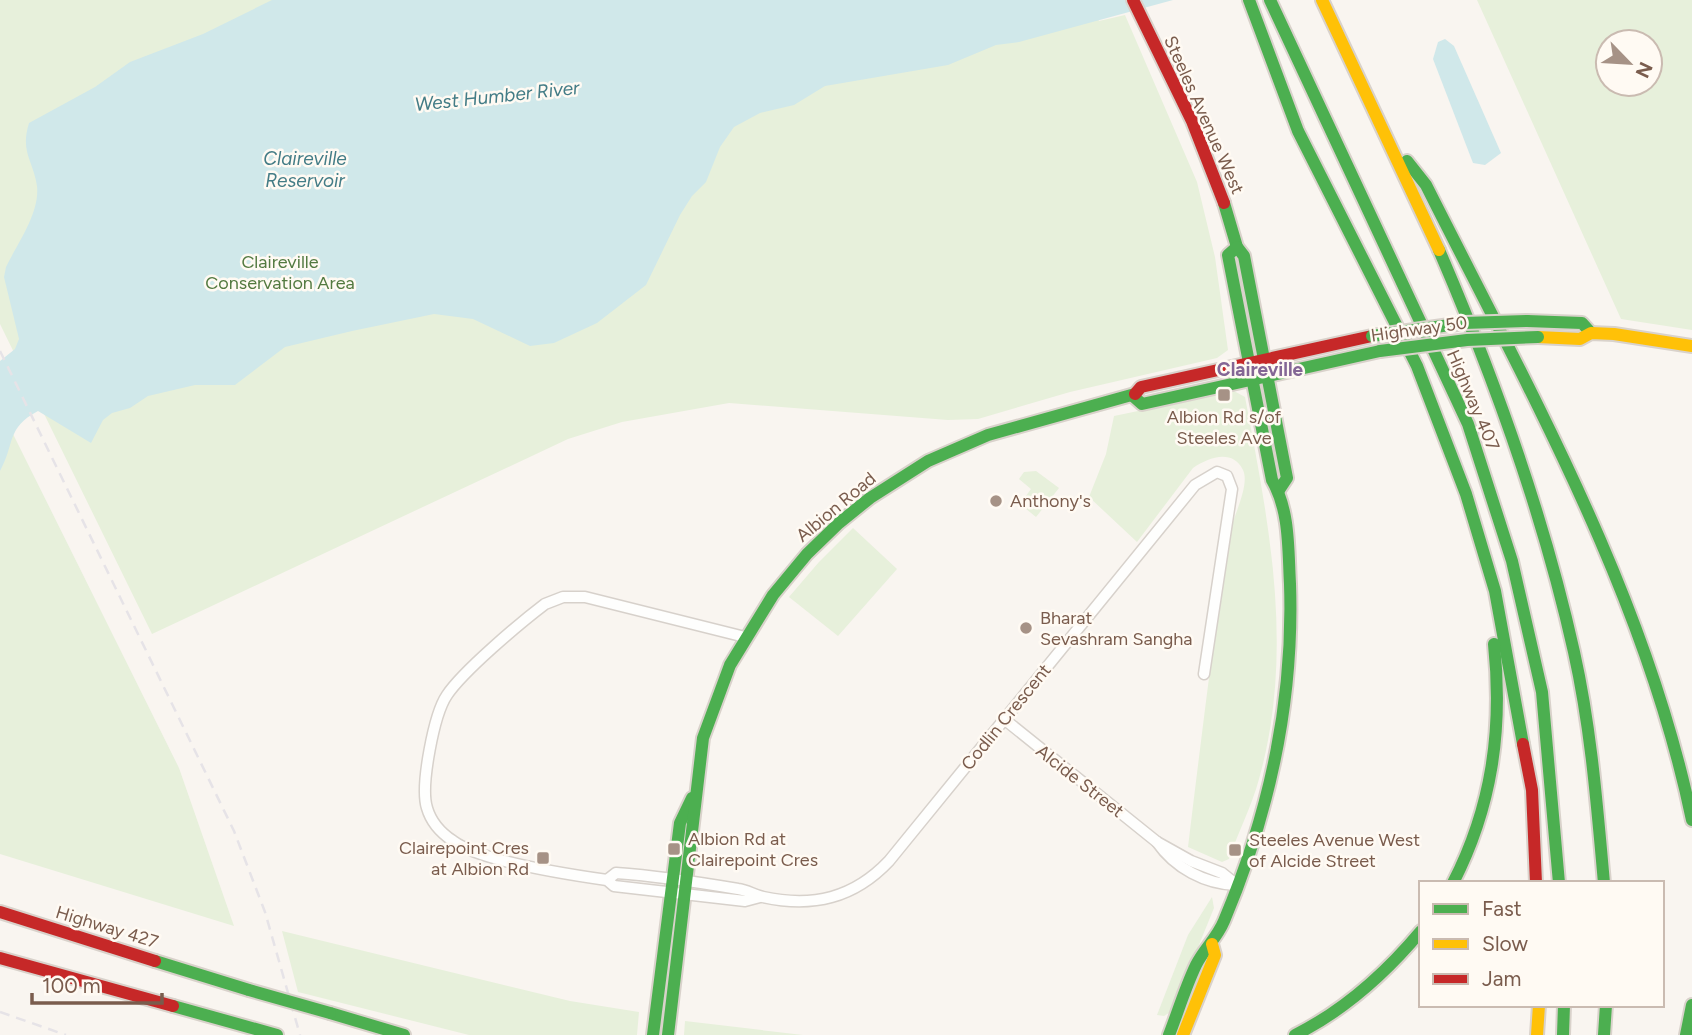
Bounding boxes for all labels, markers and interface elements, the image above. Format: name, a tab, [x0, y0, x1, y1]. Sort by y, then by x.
north arrow	[1594, 28, 1664, 98]
street label: Steeles Avenue West	[1159, 32, 1249, 198]
text: N	[1630, 58, 1657, 81]
water label: West Humber River	[414, 76, 581, 116]
water label: Claireville Reservoir	[263, 147, 347, 192]
park label: Claireville Conservation Area	[205, 251, 355, 294]
street label: Highway 50	[1369, 311, 1469, 347]
street label: Highway 407	[1442, 346, 1504, 454]
district label: Claireville	[1217, 358, 1304, 381]
marker: Albion Rd s/of Steeles Ave	[1216, 387, 1232, 403]
place label: Albion Rd s/of Steeles Ave	[1167, 406, 1282, 449]
street label: Albion Road	[792, 467, 880, 547]
place label: Anthony's	[1010, 490, 1091, 512]
marker: Anthony's	[988, 493, 1004, 509]
place label: Bharat Sevashram Sangha	[1040, 607, 1193, 650]
marker: Bharat Sevashram Sangha	[1018, 620, 1034, 636]
street label: Codlin Crescent	[956, 659, 1056, 775]
street label: Alcide Street	[1032, 740, 1128, 822]
place label: Albion Rd at Clairepoint Cres	[688, 828, 818, 871]
place label: Steeles Avenue West of Alcide Street	[1249, 829, 1420, 872]
place label: Clairepoint Cres at Albion Rd	[399, 837, 529, 880]
marker: Albion Rd at Clairepoint Cres	[666, 841, 682, 857]
marker: Steeles Avenue West of Alcide Street	[1227, 842, 1243, 858]
marker: Clairepoint Cres at Albion Rd	[535, 850, 551, 866]
legend	[1419, 881, 1664, 1007]
text: Fast	[1482, 896, 1522, 921]
street label: Highway 427	[53, 901, 161, 953]
text: Slow	[1482, 931, 1528, 956]
scale bar	[32, 962, 161, 1006]
text: Jam	[1482, 966, 1521, 991]
text: 100 m	[42, 973, 101, 998]

